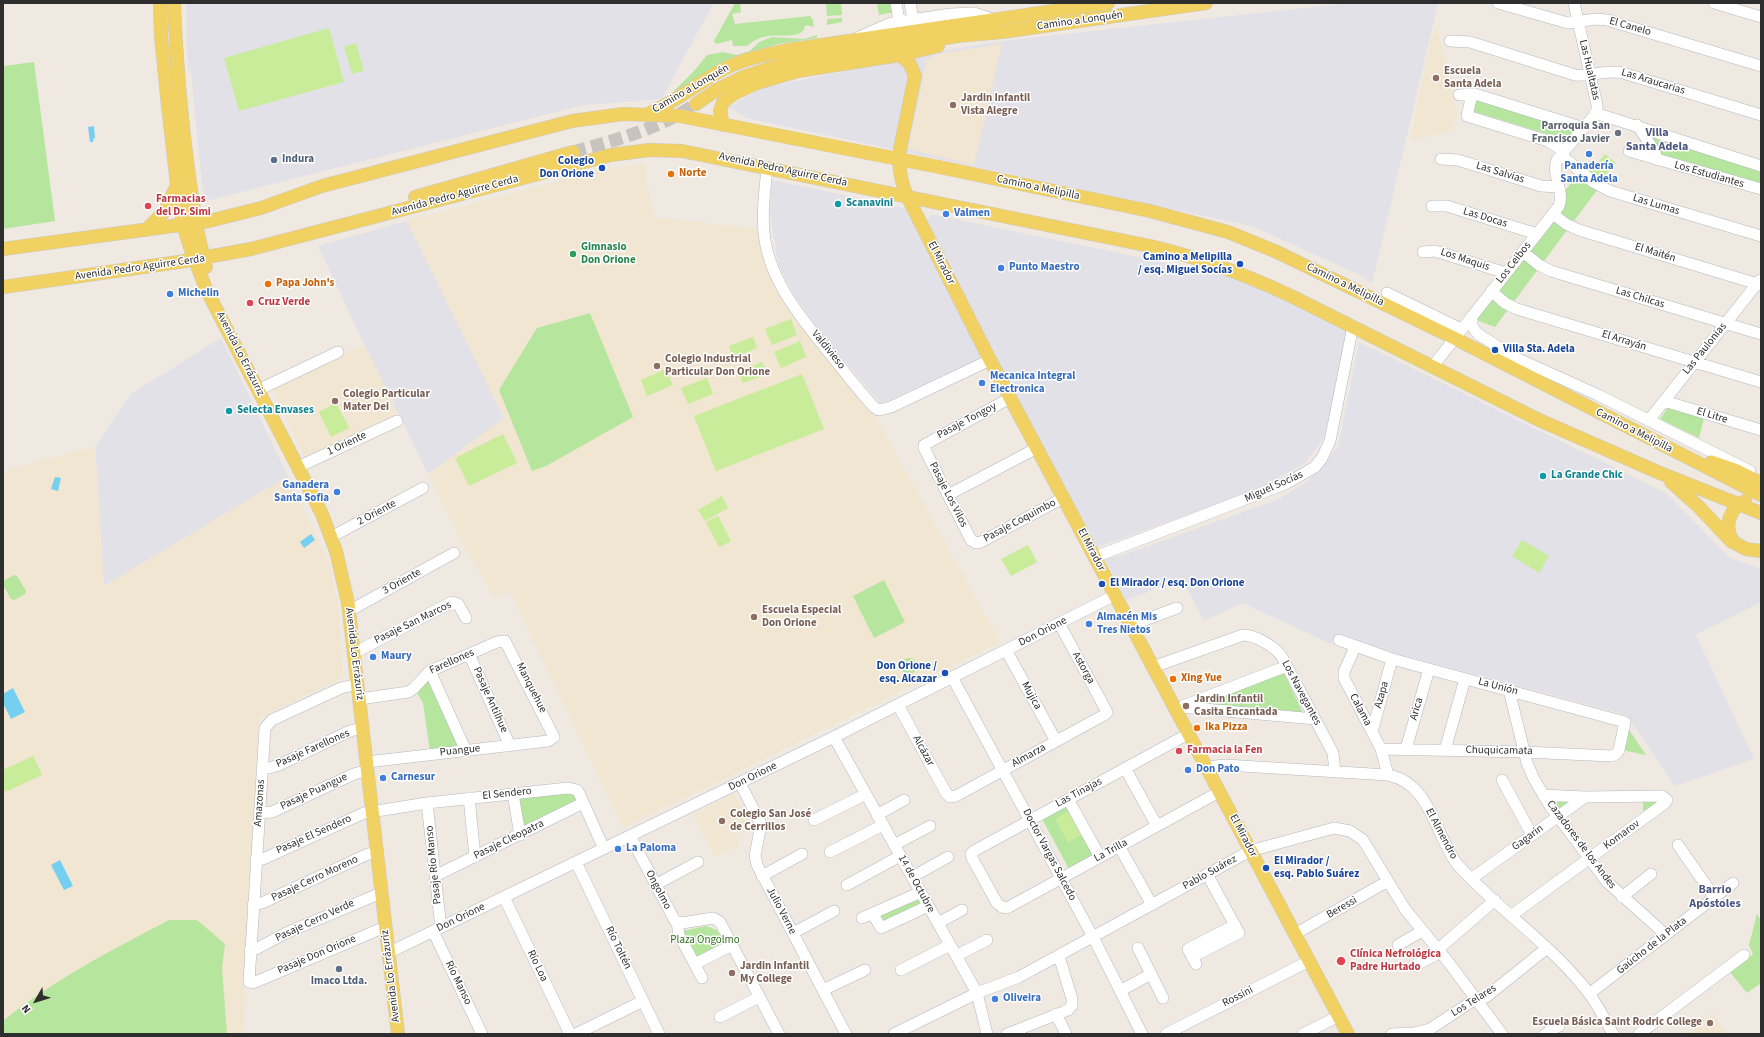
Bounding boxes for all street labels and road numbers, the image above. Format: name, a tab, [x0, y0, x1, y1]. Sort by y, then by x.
street label: Camino a Lonquén	[1036, 8, 1124, 34]
street label: El Canelo	[1608, 15, 1652, 39]
street label: Las Hualtatas	[1576, 38, 1602, 102]
street label: Camino a Lonquén	[650, 62, 732, 116]
street label: Las Araucarias	[1620, 66, 1686, 98]
street label: Avenida Pedro Aguirre Cerda	[718, 150, 848, 190]
street label: Las Salvias	[1474, 159, 1526, 187]
street label: Los Estudiantes	[1673, 159, 1745, 191]
street label: Avenida Pedro Aguirre Cerda	[390, 173, 520, 219]
street label: Camino a Melipilla	[995, 173, 1081, 203]
street label: Las Lumas	[1631, 192, 1681, 218]
street label: Las Docas	[1461, 205, 1509, 231]
street label: El Mirador	[925, 239, 957, 287]
street label: Los Ceibos	[1494, 240, 1534, 286]
street label: El Maitén	[1633, 241, 1677, 265]
street label: Los Maquis	[1439, 246, 1491, 274]
street label: Avenida Pedro Aguirre Cerda	[74, 252, 206, 284]
street label: Camino a Melipilla	[1304, 261, 1386, 309]
street label: Las Chilcas	[1614, 284, 1666, 312]
street label: Avenida Lo Errázuriz	[213, 310, 267, 398]
street label: Las Paulonias	[1680, 321, 1730, 377]
street label: Valdivieso	[808, 328, 848, 372]
street label: El Arrayán	[1600, 328, 1648, 354]
street label: Pasaje Tongoy	[935, 400, 999, 442]
street label: El Litre	[1695, 405, 1729, 427]
street label: Camino a Melipilla	[1593, 406, 1675, 456]
street label: 1 Oriente	[325, 429, 369, 459]
street label: Pasaje Los Vilos	[926, 460, 970, 530]
street label: Miguel Socías	[1243, 468, 1305, 506]
street label: Pasaje Coquimbo	[982, 496, 1058, 546]
street label: 2 Oriente	[355, 497, 399, 529]
street label: El Mirador	[1074, 526, 1108, 574]
street label: 3 Oriente	[380, 566, 424, 598]
street label: Pasaje San Marcos	[372, 599, 454, 647]
street label: Avenida Lo Errázuriz	[342, 607, 366, 701]
street label: Don Orione	[1017, 614, 1069, 650]
street label: Farellones	[428, 646, 476, 678]
street label: Astorga	[1069, 650, 1097, 686]
street label: Los Navegantes	[1278, 658, 1324, 728]
street label: Manquehue	[513, 661, 549, 715]
street label: Pasaje Antilhue	[470, 665, 510, 735]
street label: La Unión	[1477, 675, 1519, 699]
street label: Mujica	[1018, 680, 1044, 712]
street label: Azapa	[1372, 680, 1392, 710]
street label: Calama	[1346, 692, 1374, 728]
street label: Arica	[1407, 696, 1427, 722]
street label: Pasaje Farellones	[274, 727, 352, 771]
street label: Alcázar	[909, 733, 937, 769]
street label: Almarza	[1010, 741, 1048, 771]
street label: Puangue	[439, 742, 481, 760]
street label: Chuquicamata	[1465, 744, 1533, 758]
street label: Don Orione	[727, 760, 779, 794]
street label: Pasaje Puangue	[278, 771, 350, 813]
street label: Las Tinajas	[1054, 775, 1104, 811]
street label: Amazonas	[252, 779, 268, 827]
street label: El Sendero	[482, 785, 532, 803]
street label: Cazadores de los Andes	[1543, 798, 1619, 892]
street label: El Almendro	[1422, 806, 1460, 862]
street label: Doctor Vargas Salcedo	[1019, 807, 1079, 903]
street label: Pasaje El Sendero	[274, 812, 354, 858]
street label: El Mirador	[1226, 812, 1260, 860]
street label: Pasaje Cleopatra	[472, 817, 546, 863]
street label: Komarov	[1601, 817, 1643, 853]
street label: Gagarin	[1510, 822, 1546, 854]
street label: Pasaje Río Manso	[423, 825, 445, 905]
street label: La Trilla	[1092, 836, 1130, 866]
street label: Pasaje Cerro Moreno	[269, 853, 361, 905]
street label: 14 de Octubre	[895, 853, 937, 915]
street label: Pablo Suárez	[1181, 853, 1239, 893]
street label: Ongolmo	[642, 868, 674, 912]
street label: Julio Verne	[763, 885, 799, 937]
street label: Beressi	[1324, 894, 1360, 922]
street label: Pasaje Cerro Verde	[273, 897, 357, 945]
street label: Don Orione	[435, 901, 487, 935]
street label: Gaúcho de la Plata	[1614, 915, 1690, 977]
street label: Río Toltén	[602, 924, 634, 972]
street label: Avenida Lo Errázuriz	[379, 929, 403, 1023]
street label: Pasaje Don Orione	[276, 933, 358, 977]
street label: Río Loa	[524, 948, 550, 984]
street label: Río Manso	[442, 959, 474, 1007]
street label: Los Telares	[1449, 982, 1499, 1020]
street label: Rossini	[1220, 984, 1256, 1010]

